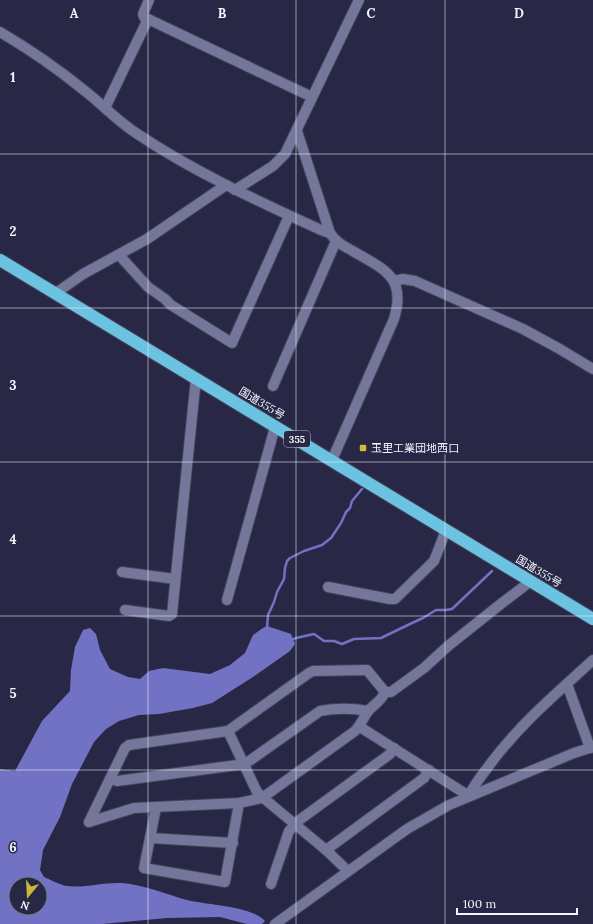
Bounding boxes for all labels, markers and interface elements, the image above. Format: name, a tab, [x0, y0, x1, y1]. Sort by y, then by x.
text: A	[70, 5, 79, 22]
text: B	[218, 5, 227, 22]
text: C	[367, 5, 376, 22]
text: D	[514, 5, 524, 22]
text: 1	[10, 69, 16, 86]
text: 2	[10, 223, 17, 240]
text: 3	[9, 377, 17, 394]
street label: 国道355号	[236, 384, 288, 422]
road number: 355	[284, 431, 310, 447]
place label: 玉里工業団地西口	[371, 441, 459, 455]
marker: 玉里工業団地西口	[358, 443, 368, 453]
text: 4	[9, 531, 17, 548]
street label: 国道355号	[513, 552, 565, 590]
text: 5	[9, 685, 17, 702]
text: 6	[9, 839, 17, 856]
north arrow	[8, 876, 48, 916]
scale bar	[457, 890, 577, 916]
text: 100 m	[463, 896, 496, 911]
text: N	[18, 897, 31, 913]

